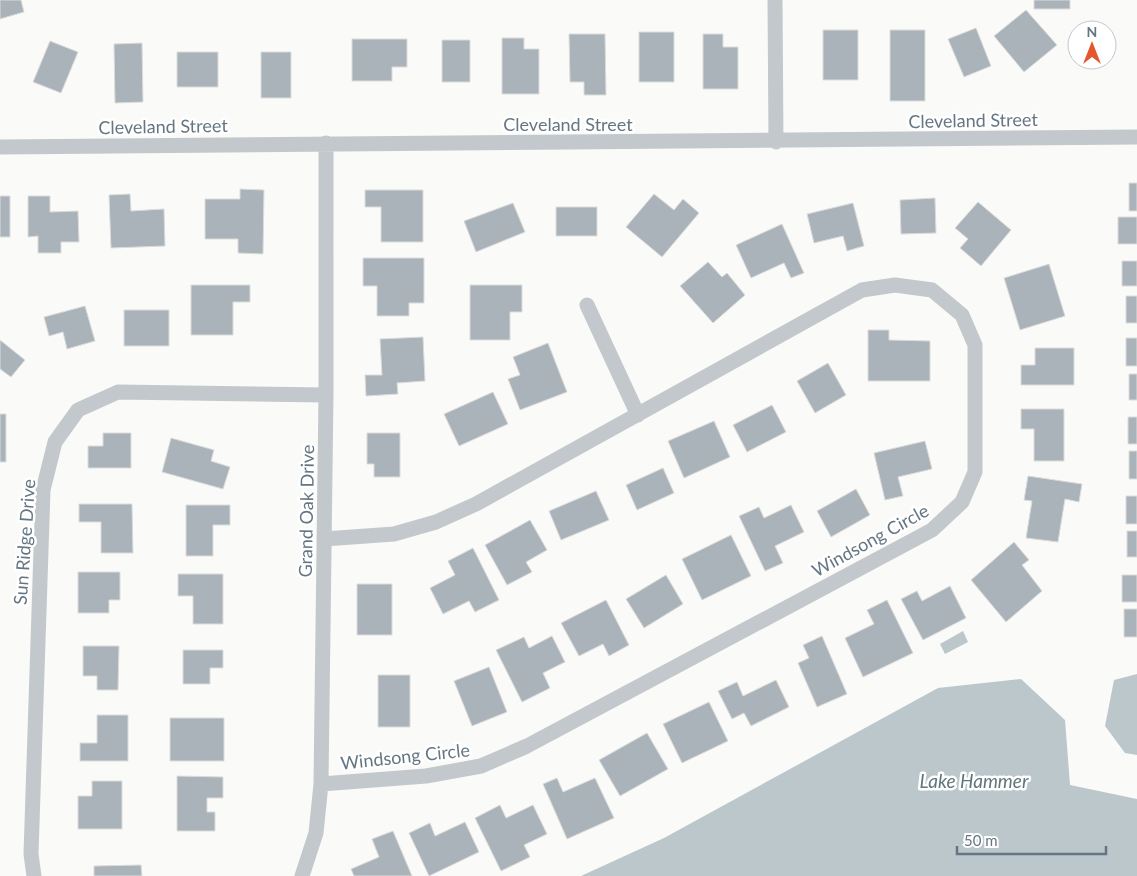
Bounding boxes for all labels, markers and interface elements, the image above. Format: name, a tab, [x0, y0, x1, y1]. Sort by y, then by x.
north arrow	[1067, 20, 1117, 70]
text: N	[1087, 23, 1097, 40]
street label: Cleveland Street	[908, 108, 1038, 132]
street label: Cleveland Street	[503, 113, 633, 135]
street label: Cleveland Street	[98, 114, 228, 138]
street label: Grand Oak Drive	[294, 444, 318, 578]
street label: Sun Ridge Drive	[9, 478, 39, 606]
street label: Windsong Circle	[808, 499, 932, 581]
street label: Windsong Circle	[339, 738, 471, 774]
water label: Lake Hammer	[920, 769, 1029, 792]
scale bar	[957, 824, 1106, 856]
text: 50 m	[964, 831, 998, 849]

